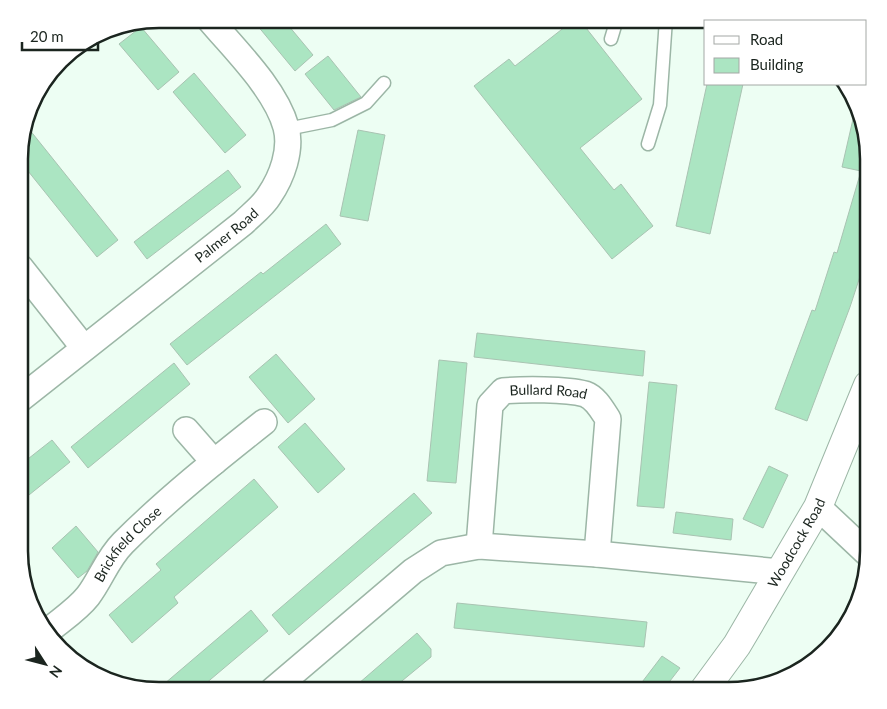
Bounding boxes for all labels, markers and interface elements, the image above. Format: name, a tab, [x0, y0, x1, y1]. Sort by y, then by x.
scale bar	[22, 20, 99, 52]
legend	[704, 20, 867, 85]
text: 20 m	[30, 27, 64, 45]
text: Road	[750, 30, 783, 48]
text: Building	[750, 55, 803, 73]
street label: Palmer Road	[191, 204, 262, 266]
street label: Bullard Road	[509, 381, 589, 402]
street label: Woodcock Road	[764, 496, 829, 590]
street label: Brickfield Close	[90, 502, 165, 585]
north arrow	[20, 639, 70, 689]
text: N	[46, 663, 66, 681]

